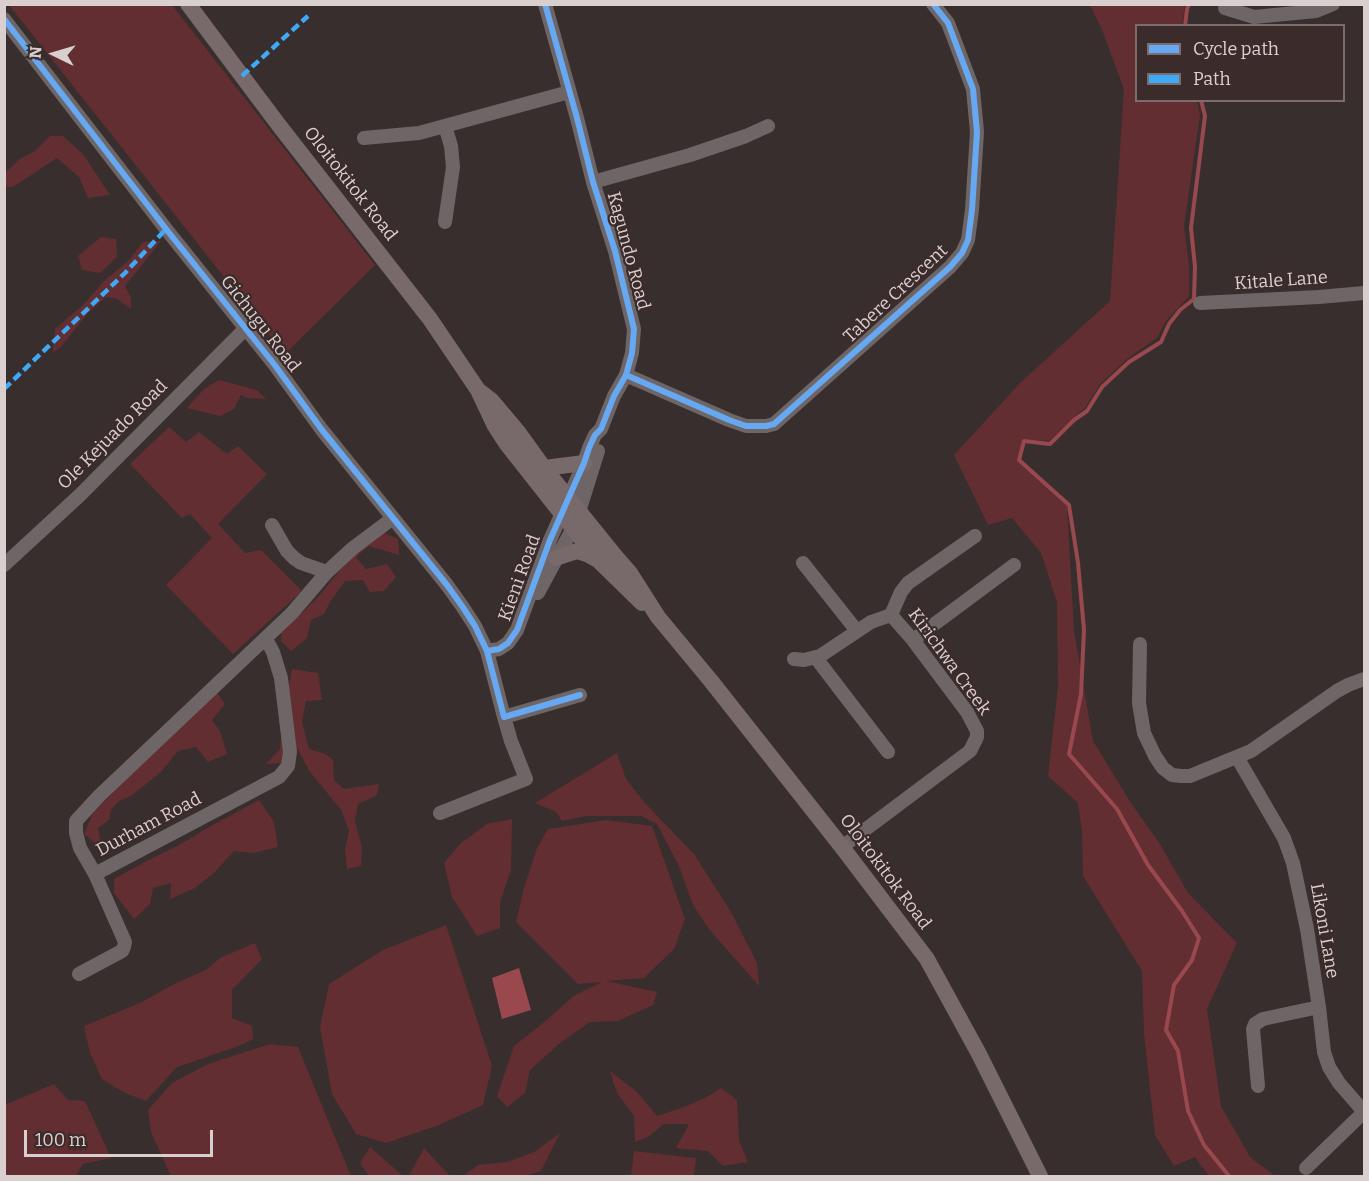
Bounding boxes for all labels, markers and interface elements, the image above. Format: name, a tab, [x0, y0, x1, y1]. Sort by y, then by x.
north arrow	[24, 24, 84, 84]
legend	[1135, 24, 1345, 102]
text: Cycle path	[1193, 38, 1279, 60]
text: N	[26, 45, 46, 59]
text: Path	[1193, 68, 1231, 90]
street label: Oloitokitok Road	[299, 123, 401, 245]
street label: Kagundo Road	[602, 190, 654, 312]
street label: Tabere Crescent	[840, 240, 952, 348]
street label: Kitale Lane	[1234, 267, 1328, 295]
street label: Gichugu Road	[215, 271, 305, 377]
street label: Ole Kejuado Road	[54, 376, 172, 494]
street label: Kieni Road	[494, 532, 546, 624]
street label: Kirichwa Creek	[903, 604, 995, 720]
street label: Durham Road	[93, 788, 205, 862]
street label: Oloitokitok Road	[835, 810, 935, 934]
street label: Likoni Lane	[1305, 882, 1343, 980]
scale bar	[27, 1118, 216, 1156]
text: 100 m	[35, 1129, 86, 1151]

